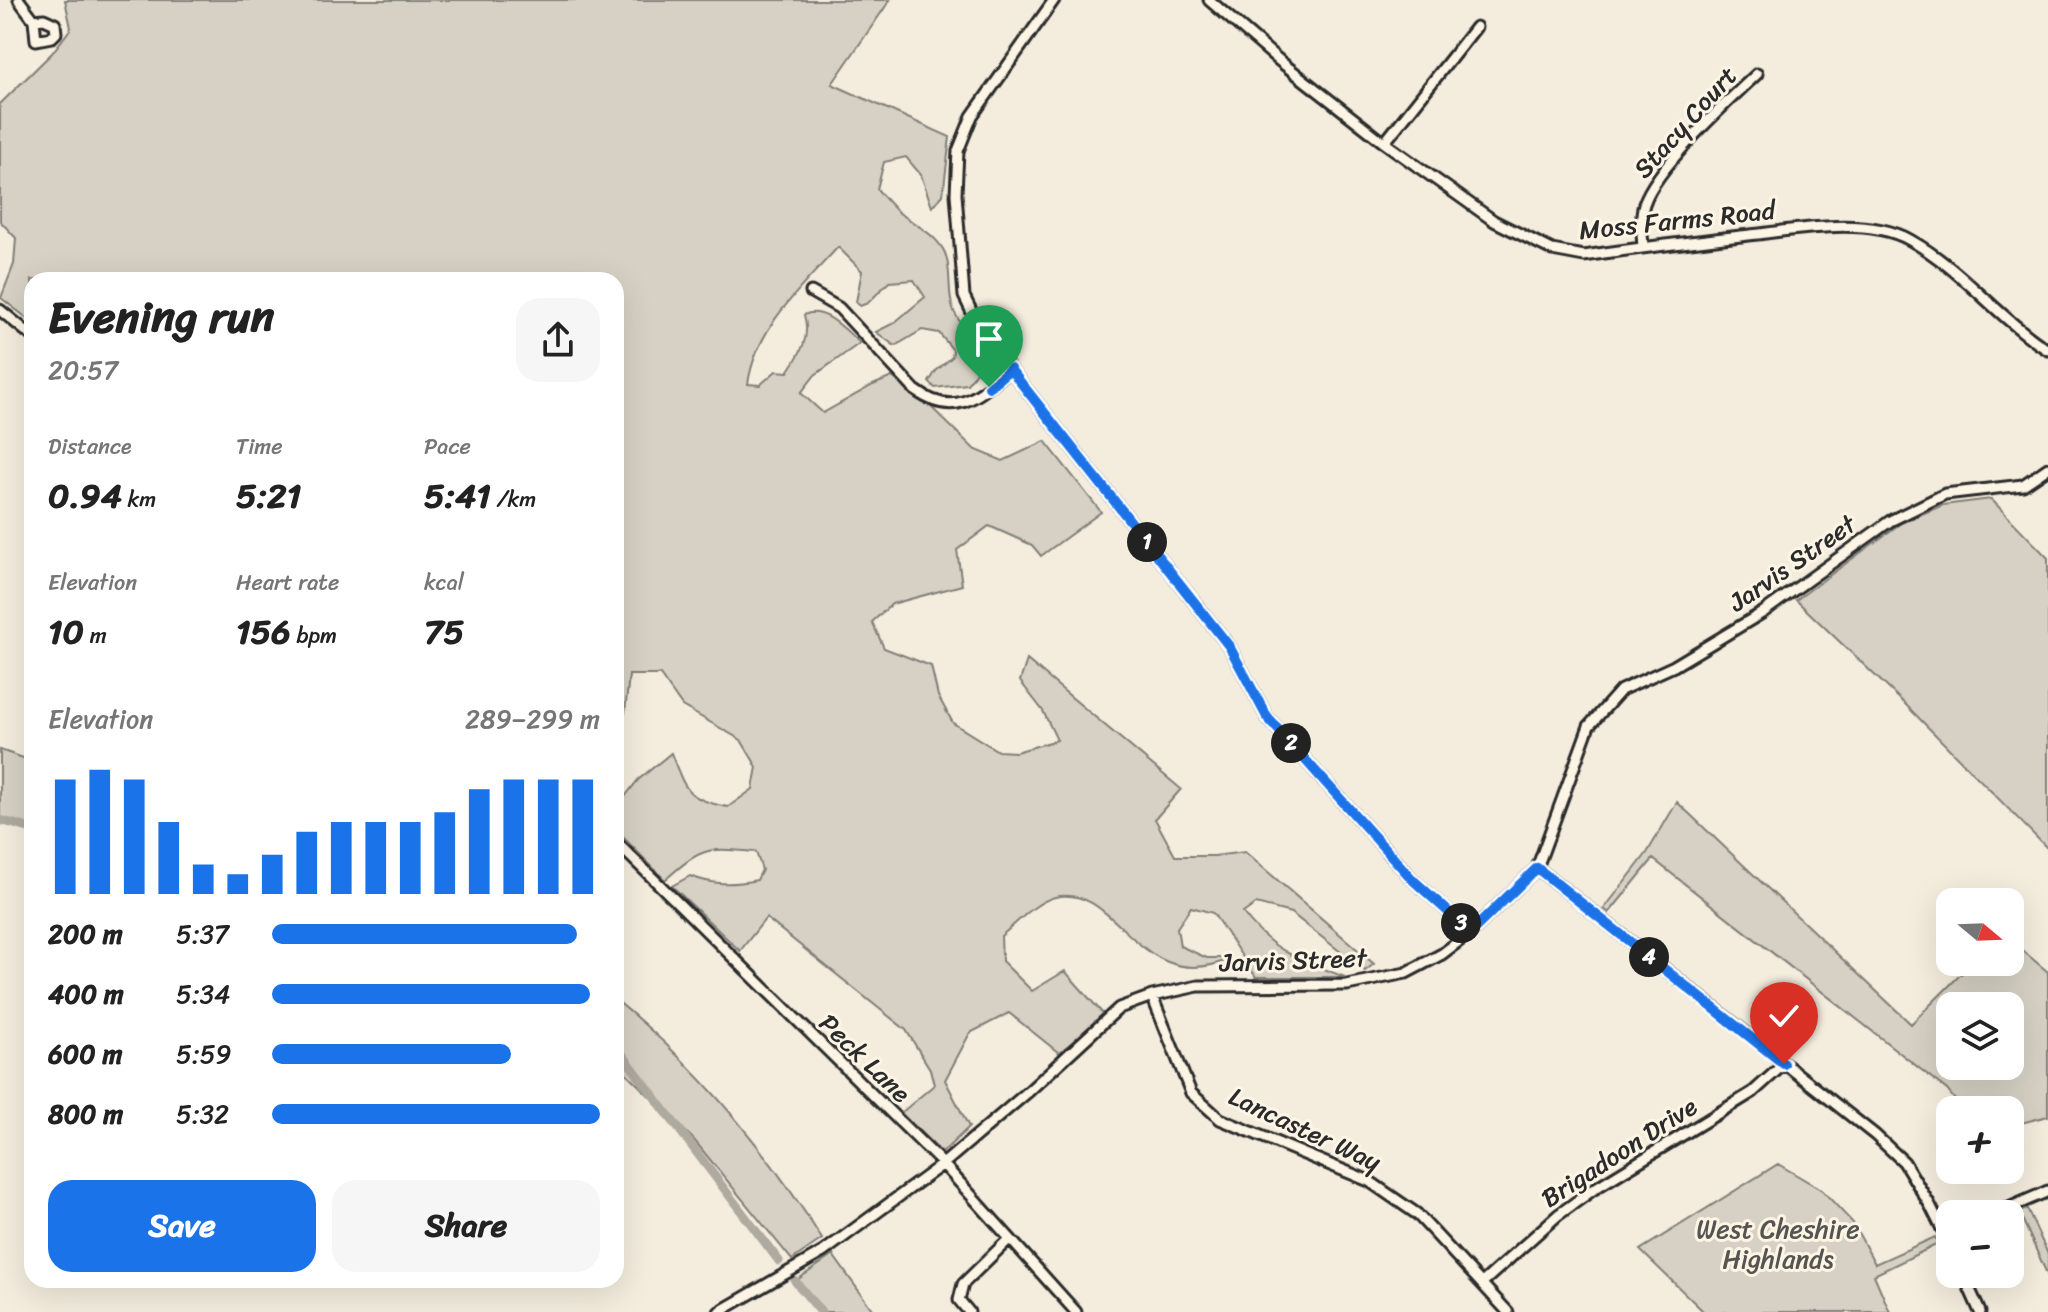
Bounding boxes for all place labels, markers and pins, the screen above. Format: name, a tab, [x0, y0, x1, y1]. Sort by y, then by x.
pin	[955, 305, 1023, 387]
pin: 1	[1127, 522, 1167, 562]
pin: 2	[1271, 723, 1311, 763]
pin: 3	[1441, 903, 1481, 943]
pin: 4	[1629, 937, 1669, 977]
pin	[1750, 982, 1818, 1064]

